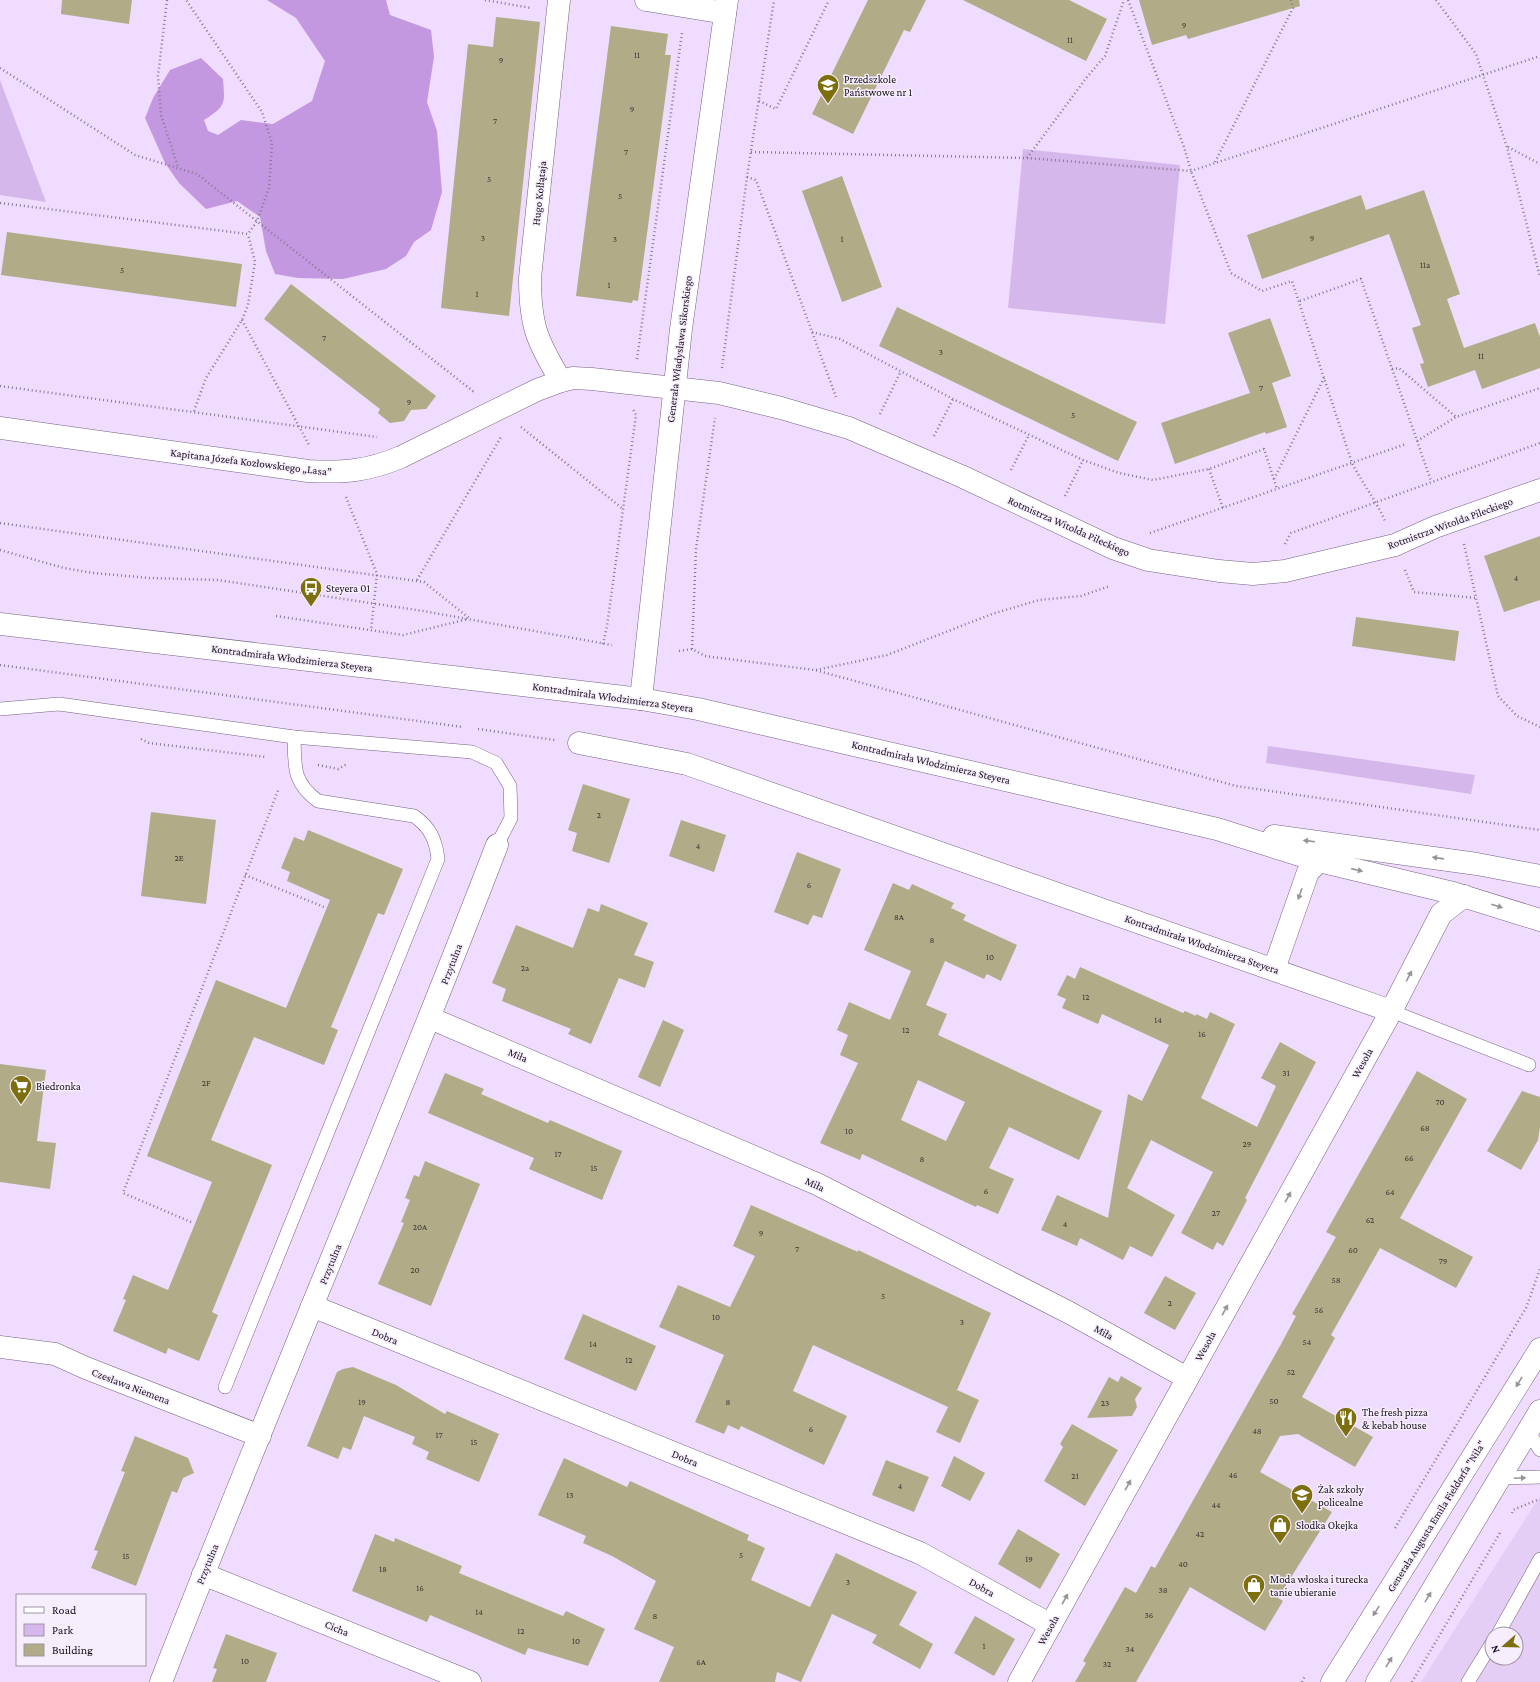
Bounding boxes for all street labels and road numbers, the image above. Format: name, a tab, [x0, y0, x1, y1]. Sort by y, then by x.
street label: Hugo Kołłątaja	[530, 160, 549, 226]
street label: Generała Władysława Sikorskiego	[664, 274, 695, 423]
street label: Kapitana Józefa Kozłowskiego „Lasa”	[170, 446, 332, 479]
street label: Rotmistrza Witolda Pileckiego	[1006, 494, 1132, 560]
street label: Rotmistrza Witolda Pileckiego	[1386, 495, 1515, 552]
street label: Kontradmirała Włodzimierza Steyera	[211, 642, 373, 675]
street label: Kontradmirała Włodzimierza Steyera	[532, 680, 694, 715]
street label: Kontradmirała Włodzimierza Steyera	[850, 738, 1012, 787]
street label: Kontradmirała Włodzimierza Steyera	[1123, 912, 1281, 977]
street label: Przytulna	[438, 942, 465, 986]
street label: Miła	[506, 1046, 530, 1064]
street label: Wesoła	[1349, 1046, 1375, 1080]
street label: Miła	[803, 1174, 827, 1194]
street label: Przytulna	[316, 1242, 344, 1286]
street label: Miła	[1092, 1322, 1116, 1342]
street label: Dobra	[370, 1325, 400, 1347]
street label: Wesoła	[1192, 1329, 1218, 1363]
street label: Czesława Niemena	[90, 1366, 172, 1406]
street label: Generała Augusta Emila Fieldorfa "Nila"	[1384, 1438, 1489, 1594]
street label: Dobra	[670, 1447, 700, 1469]
street label: Przytulna	[193, 1542, 221, 1586]
street label: Dobra	[967, 1575, 997, 1599]
street label: Wesoła	[1035, 1613, 1061, 1647]
street label: Cicha	[323, 1618, 351, 1638]

